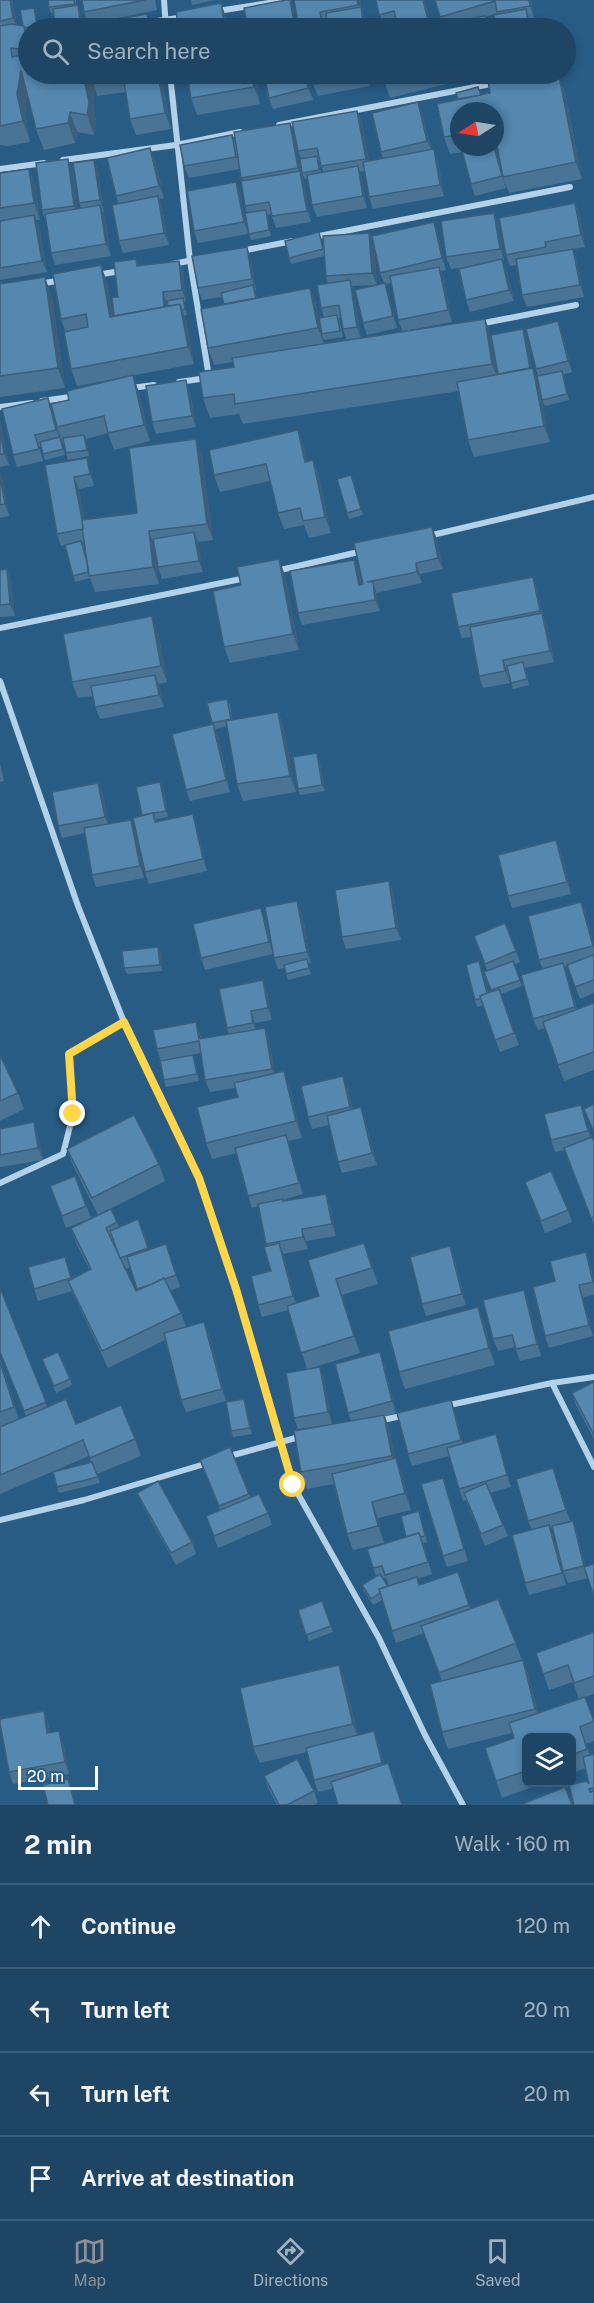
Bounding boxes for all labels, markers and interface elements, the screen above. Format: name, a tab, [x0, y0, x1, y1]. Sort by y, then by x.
search box	[18, 18, 576, 84]
icon: search	[39, 35, 72, 68]
text: Search here	[87, 38, 211, 64]
north arrow	[450, 102, 504, 156]
route end	[59, 1100, 85, 1126]
route start	[279, 1471, 305, 1497]
map controls	[522, 1733, 576, 1787]
button: layers	[522, 1733, 576, 1787]
scale bar	[18, 1763, 98, 1790]
text: 20 m	[27, 1767, 64, 1786]
text: 2 min	[24, 1829, 92, 1860]
text: Walk · 160 m	[455, 1832, 570, 1856]
icon: ahead	[24, 1910, 57, 1943]
text: Continue	[81, 1913, 176, 1939]
text: 120 m	[516, 1914, 570, 1938]
icon: left	[24, 1994, 57, 2027]
text: Turn left	[81, 1997, 170, 2023]
text: 20 m	[524, 1998, 570, 2022]
icon: left	[24, 2078, 57, 2111]
text: Turn left	[81, 2081, 170, 2107]
text: 20 m	[524, 2082, 570, 2106]
icon: arrive	[24, 2162, 57, 2195]
text: Arrive at destination	[81, 2165, 294, 2191]
tab: Map	[73, 2235, 106, 2290]
tab: Directions	[253, 2235, 328, 2290]
tab: Saved	[475, 2235, 521, 2290]

